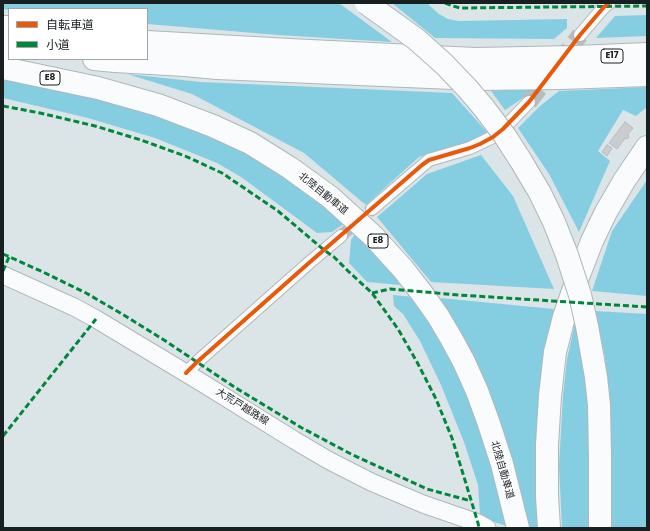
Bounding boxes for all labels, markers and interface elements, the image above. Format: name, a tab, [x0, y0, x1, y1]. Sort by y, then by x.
legend	[8, 8, 148, 60]
text: 自転車道	[46, 16, 94, 33]
text: 小道	[46, 36, 70, 53]
road number: E17	[601, 49, 623, 63]
road number: E8	[40, 71, 60, 85]
street label: 北陸自動車道	[296, 170, 350, 218]
road number: E8	[368, 234, 388, 248]
street label: 大荒戸越路線	[213, 386, 271, 428]
street label: 北陸自動車道	[488, 440, 516, 500]

